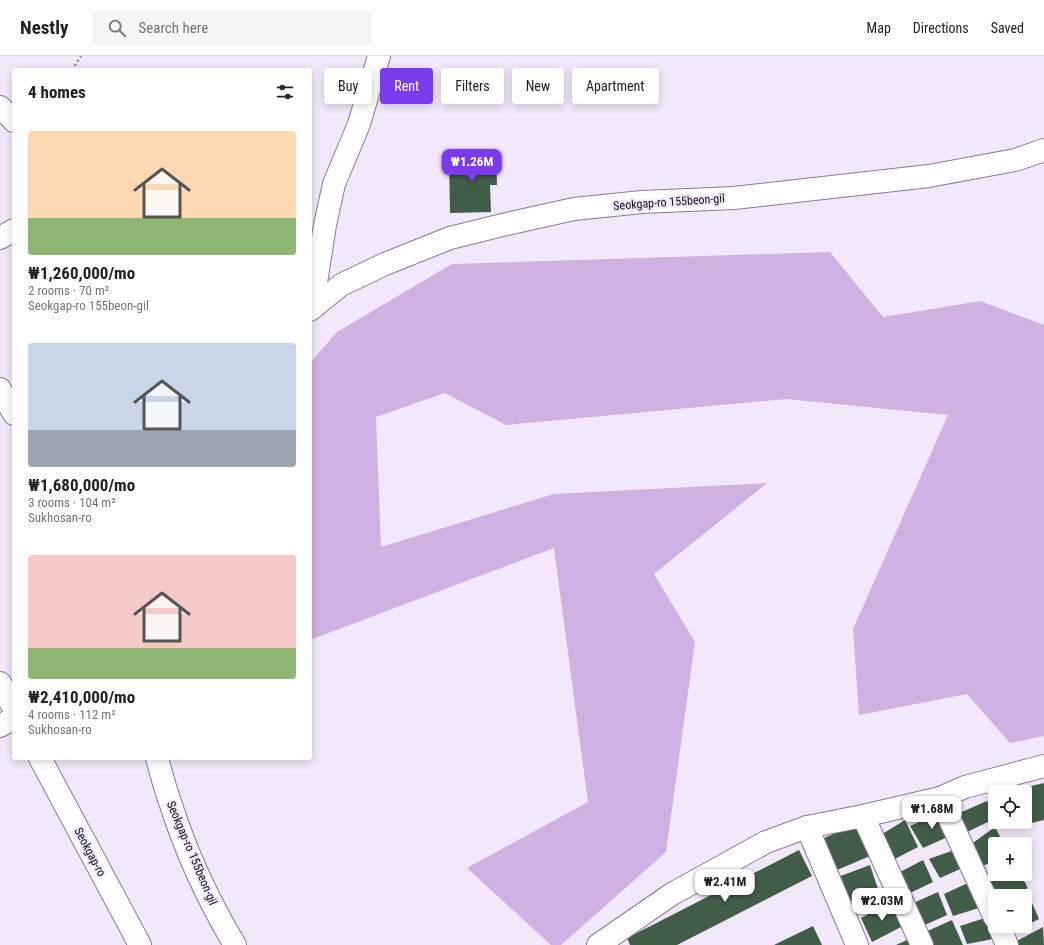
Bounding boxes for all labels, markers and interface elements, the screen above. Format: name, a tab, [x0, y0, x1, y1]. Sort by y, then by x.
search box	[92, 10, 372, 46]
text: Nestly	[20, 16, 68, 39]
icon: search	[106, 17, 128, 39]
text: Search here	[138, 19, 208, 37]
text: Map	[867, 20, 891, 36]
text: Directions	[913, 20, 969, 36]
text: Saved	[991, 20, 1024, 36]
chip: Buy	[324, 68, 372, 104]
chip: Rent	[380, 68, 433, 104]
chip: Filters	[441, 68, 504, 104]
chip: New	[512, 68, 564, 104]
chip: Apartment	[572, 68, 659, 104]
icon: filters	[274, 81, 296, 103]
text: 4 homes	[28, 82, 86, 102]
pin: ₩1.26M	[439, 149, 505, 183]
text: ₩1.26M	[451, 154, 493, 169]
icon: home	[126, 157, 198, 229]
street label: Seokgap-ro 155beon-gil	[613, 191, 725, 213]
text: ₩1,260,000/mo	[28, 263, 135, 283]
text: 2 rooms · 70 m²	[28, 283, 109, 298]
text: Seokgap-ro 155beon-gil	[28, 298, 149, 313]
icon: home	[126, 369, 198, 441]
text: ₩1,680,000/mo	[28, 475, 135, 495]
text: 3 rooms · 104 m²	[28, 495, 115, 510]
text: Sukhosan-ro	[28, 510, 92, 525]
icon: home	[126, 581, 198, 653]
text: ₩2,410,000/mo	[28, 687, 135, 707]
text: 4 rooms · 112 m²	[28, 707, 115, 722]
text: Sukhosan-ro	[28, 722, 92, 737]
map controls	[988, 785, 1032, 933]
button: locate	[988, 785, 1032, 829]
pin: ₩1.68M	[899, 796, 965, 830]
street label: Seokgap-ro 155beon-gil	[164, 799, 220, 907]
text: ₩1.68M	[911, 801, 953, 816]
street label: Seokgap-ro	[71, 825, 109, 879]
button: +	[988, 837, 1032, 881]
pin: ₩2.41M	[692, 869, 758, 903]
text: ₩2.41M	[704, 874, 746, 889]
pin: ₩2.03M	[849, 888, 915, 922]
button: −	[988, 889, 1032, 933]
text: ₩2.03M	[861, 893, 903, 908]

